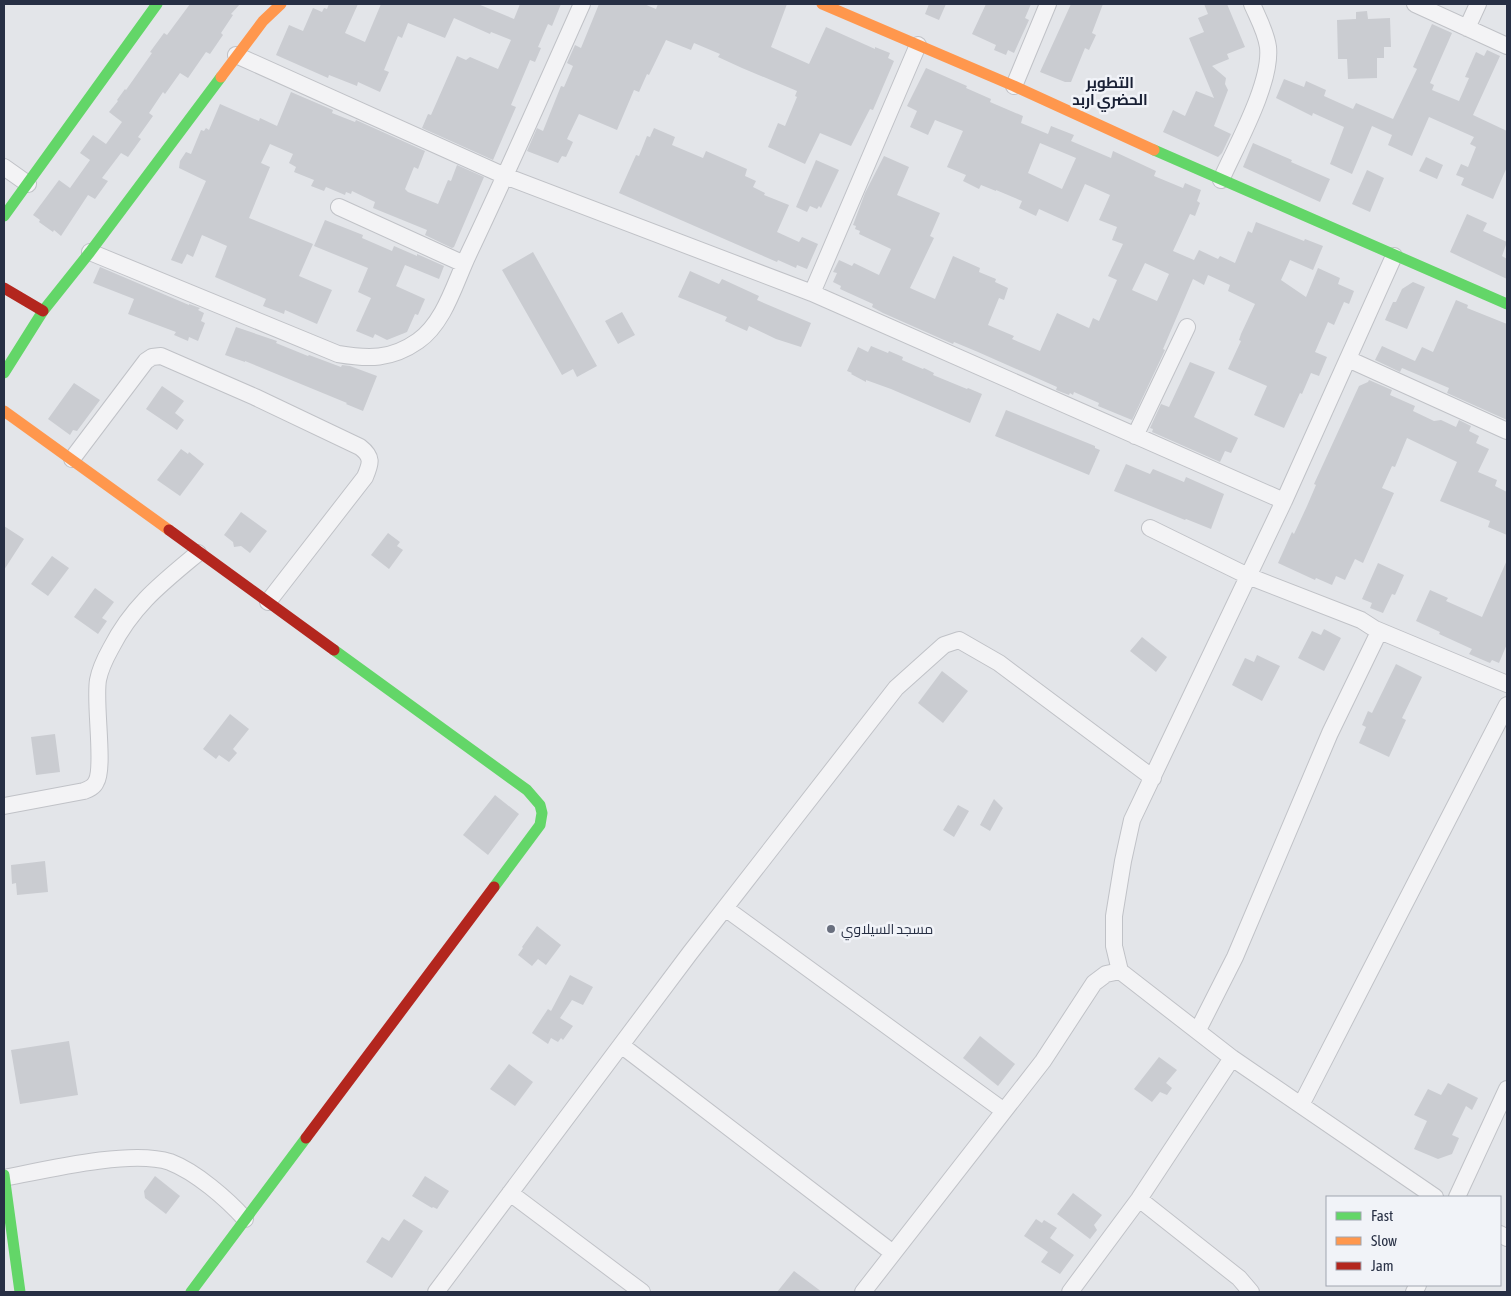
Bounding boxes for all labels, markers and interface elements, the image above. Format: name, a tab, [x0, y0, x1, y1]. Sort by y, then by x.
district label: التطوير الحضري اربد	[1072, 74, 1148, 112]
place label: مسجد السيلاوي	[841, 921, 933, 941]
marker: مسجد السيلاوي	[825, 923, 837, 935]
legend	[1326, 1196, 1501, 1286]
text: Fast	[1371, 1207, 1393, 1224]
text: Slow	[1371, 1232, 1397, 1249]
text: Jam	[1371, 1257, 1394, 1274]

